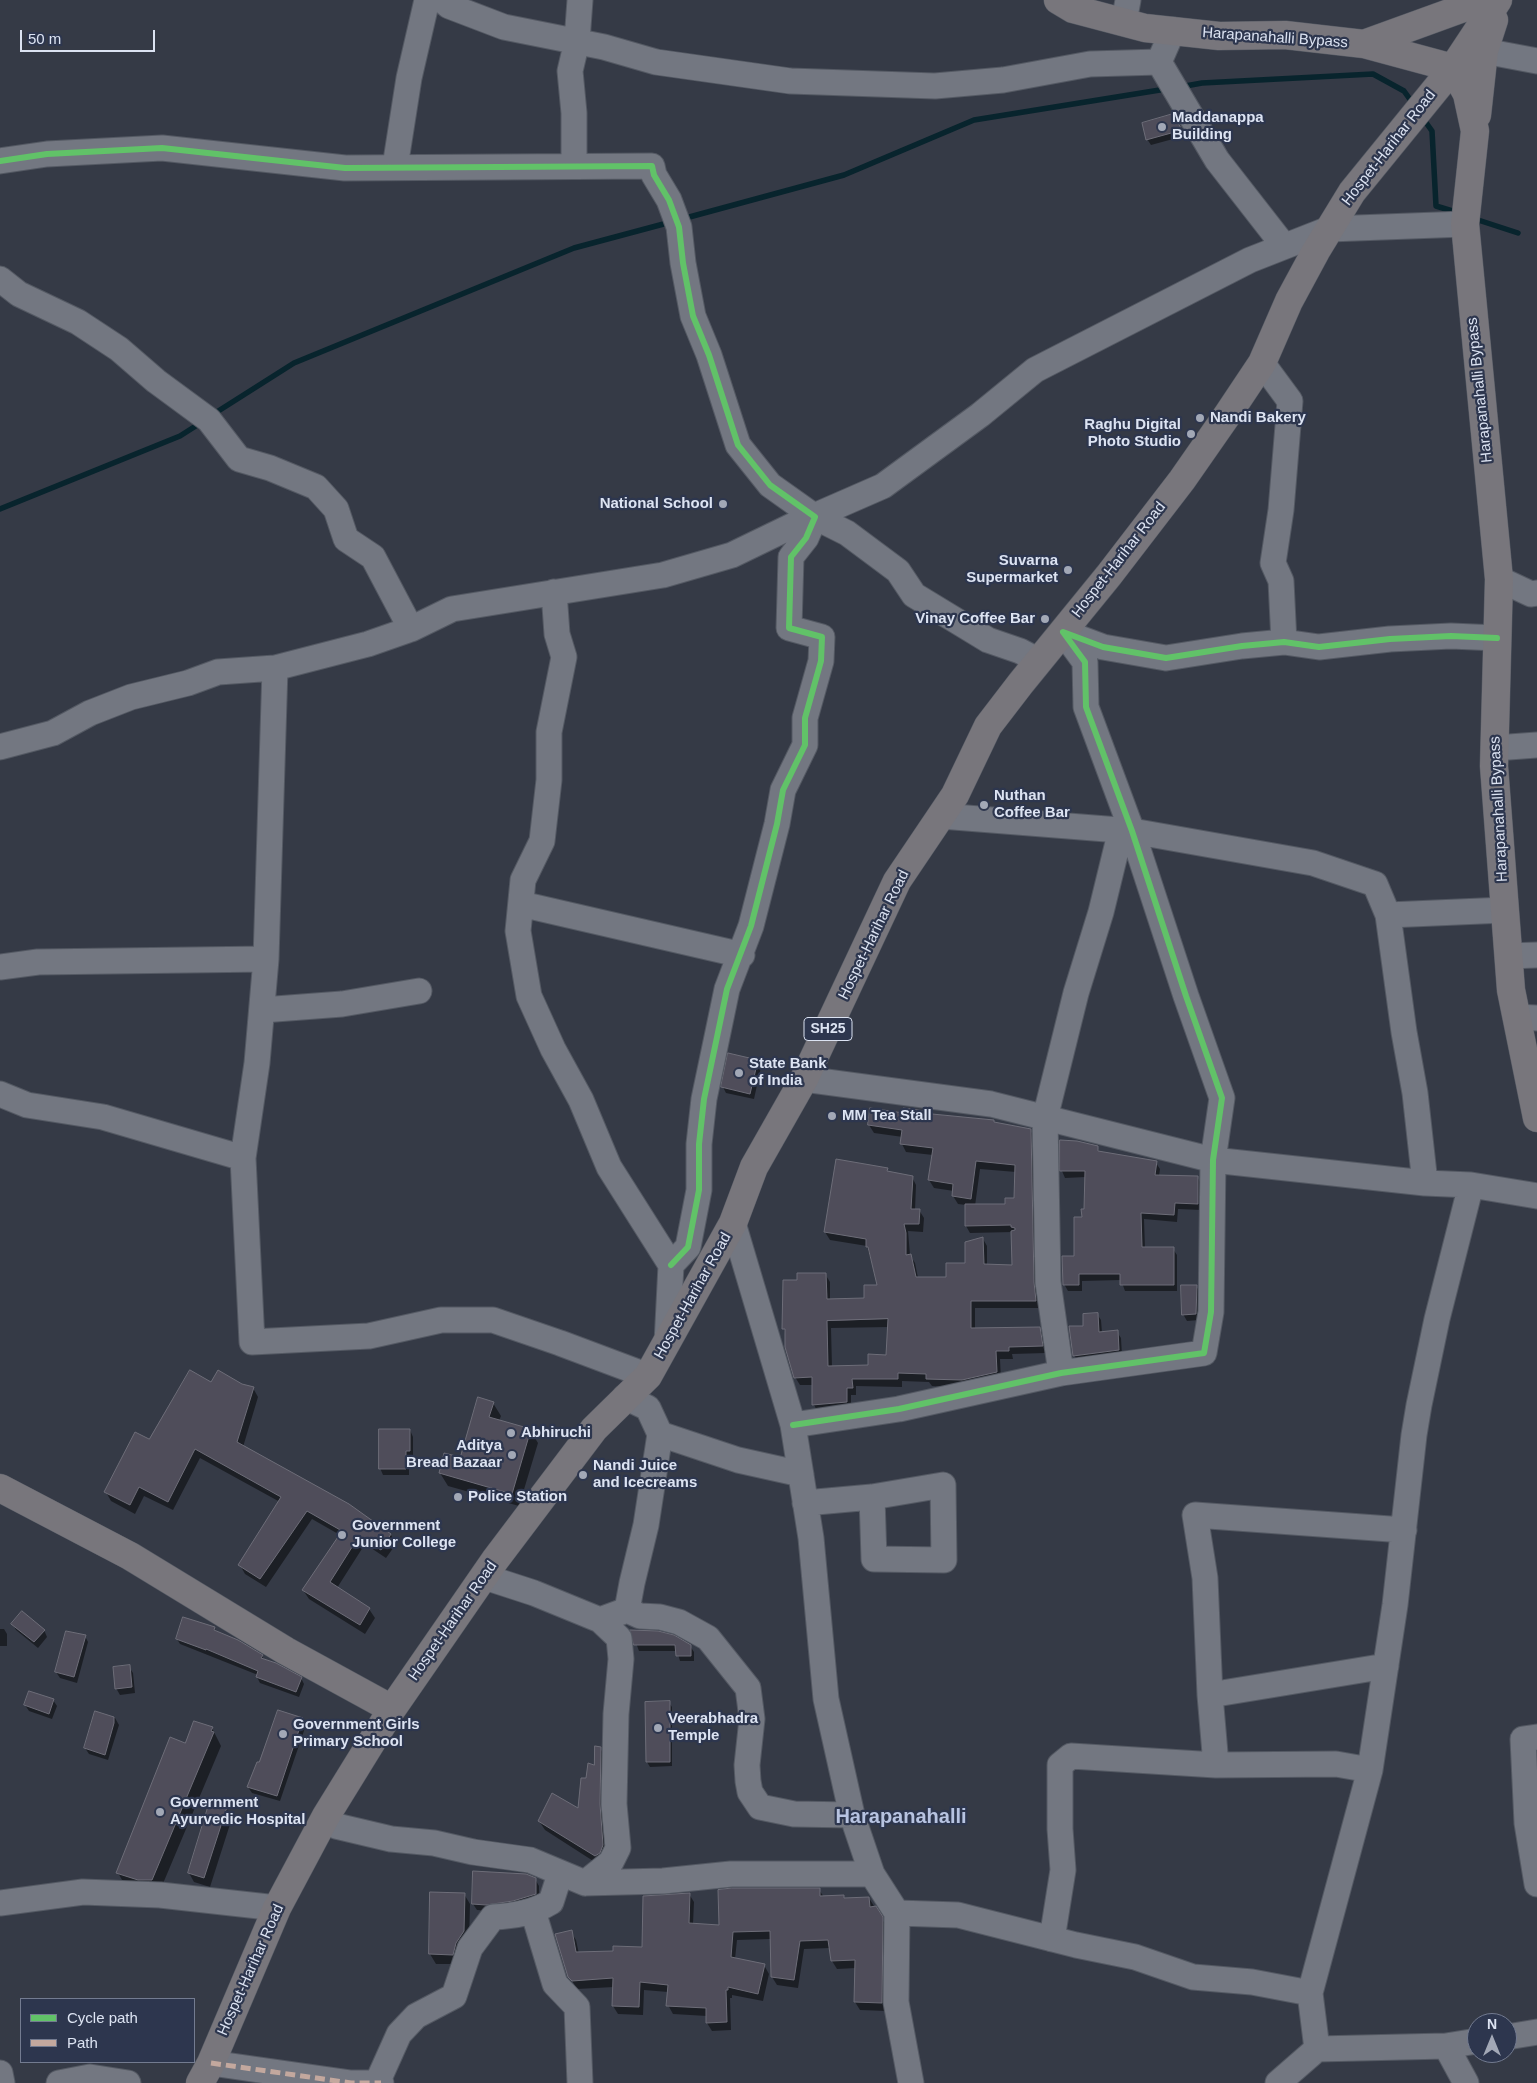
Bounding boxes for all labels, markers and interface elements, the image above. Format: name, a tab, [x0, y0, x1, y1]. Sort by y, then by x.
scale bar	[22, 20, 158, 52]
street label: Harapanahalli Bypass	[1202, 24, 1348, 52]
text: 50 m	[28, 30, 61, 47]
street label: Hospet-Harihar Road	[1338, 87, 1440, 209]
place label: Maddanappa Building	[1172, 109, 1264, 144]
marker: Maddanappa Building	[1156, 121, 1168, 133]
street label: Harapanahalli Bypass	[1463, 316, 1497, 464]
place label: Nandi Bakery	[1210, 409, 1306, 427]
marker: Nandi Bakery	[1194, 412, 1206, 424]
place label: Raghu Digital Photo Studio	[1084, 416, 1181, 451]
marker: Raghu Digital Photo Studio	[1185, 428, 1197, 440]
place label: National School	[600, 495, 713, 513]
marker: National School	[717, 498, 729, 510]
street label: Hospet-Harihar Road	[1068, 499, 1170, 621]
place label: Suvarna Supermarket	[966, 552, 1058, 587]
marker: Suvarna Supermarket	[1062, 564, 1074, 576]
place label: Vinay Coffee Bar	[915, 610, 1035, 628]
marker: Vinay Coffee Bar	[1039, 613, 1051, 625]
street label: Harapanahalli Bypass	[1486, 736, 1512, 882]
place label: Nuthan Coffee Bar	[994, 787, 1070, 822]
marker: Nuthan Coffee Bar	[978, 799, 990, 811]
street label: Hospet-Harihar Road	[835, 867, 913, 1003]
road number: SH25	[804, 1018, 852, 1040]
place label: State Bank of India	[749, 1055, 827, 1090]
marker: State Bank of India	[733, 1067, 745, 1079]
place label: MM Tea Stall	[842, 1107, 932, 1125]
marker: MM Tea Stall	[826, 1110, 838, 1122]
street label: Hospet-Harihar Road	[651, 1230, 735, 1362]
place label: Abhiruchi	[521, 1424, 591, 1442]
marker: Abhiruchi	[505, 1427, 517, 1439]
place label: Aditya Bread Bazaar	[406, 1437, 502, 1472]
marker: Aditya Bread Bazaar	[506, 1449, 518, 1461]
place label: Nandi Juice and Icecreams	[593, 1457, 697, 1492]
marker: Nandi Juice and Icecreams	[577, 1469, 589, 1481]
place label: Police Station	[468, 1488, 567, 1506]
marker: Police Station	[452, 1491, 464, 1503]
place label: Government Junior College	[352, 1517, 456, 1552]
marker: Government Junior College	[336, 1529, 348, 1541]
street label: Hospet-Harihar Road	[405, 1558, 501, 1684]
place label: Veerabhadra Temple	[668, 1710, 758, 1745]
place label: Government Girls Primary School	[293, 1716, 420, 1751]
marker: Veerabhadra Temple	[652, 1722, 664, 1734]
marker: Government Girls Primary School	[277, 1728, 289, 1740]
place label: Government Ayurvedic Hospital	[170, 1794, 305, 1829]
district label: Harapanahalli	[835, 1805, 967, 1829]
marker: Government Ayurvedic Hospital	[154, 1806, 166, 1818]
street label: Hospet-Harihar Road	[214, 1902, 288, 2038]
legend	[20, 1998, 195, 2063]
text: Cycle path	[67, 2009, 138, 2026]
north arrow	[1467, 2013, 1517, 2063]
text: N	[1487, 2016, 1497, 2032]
text: Path	[67, 2034, 98, 2051]

